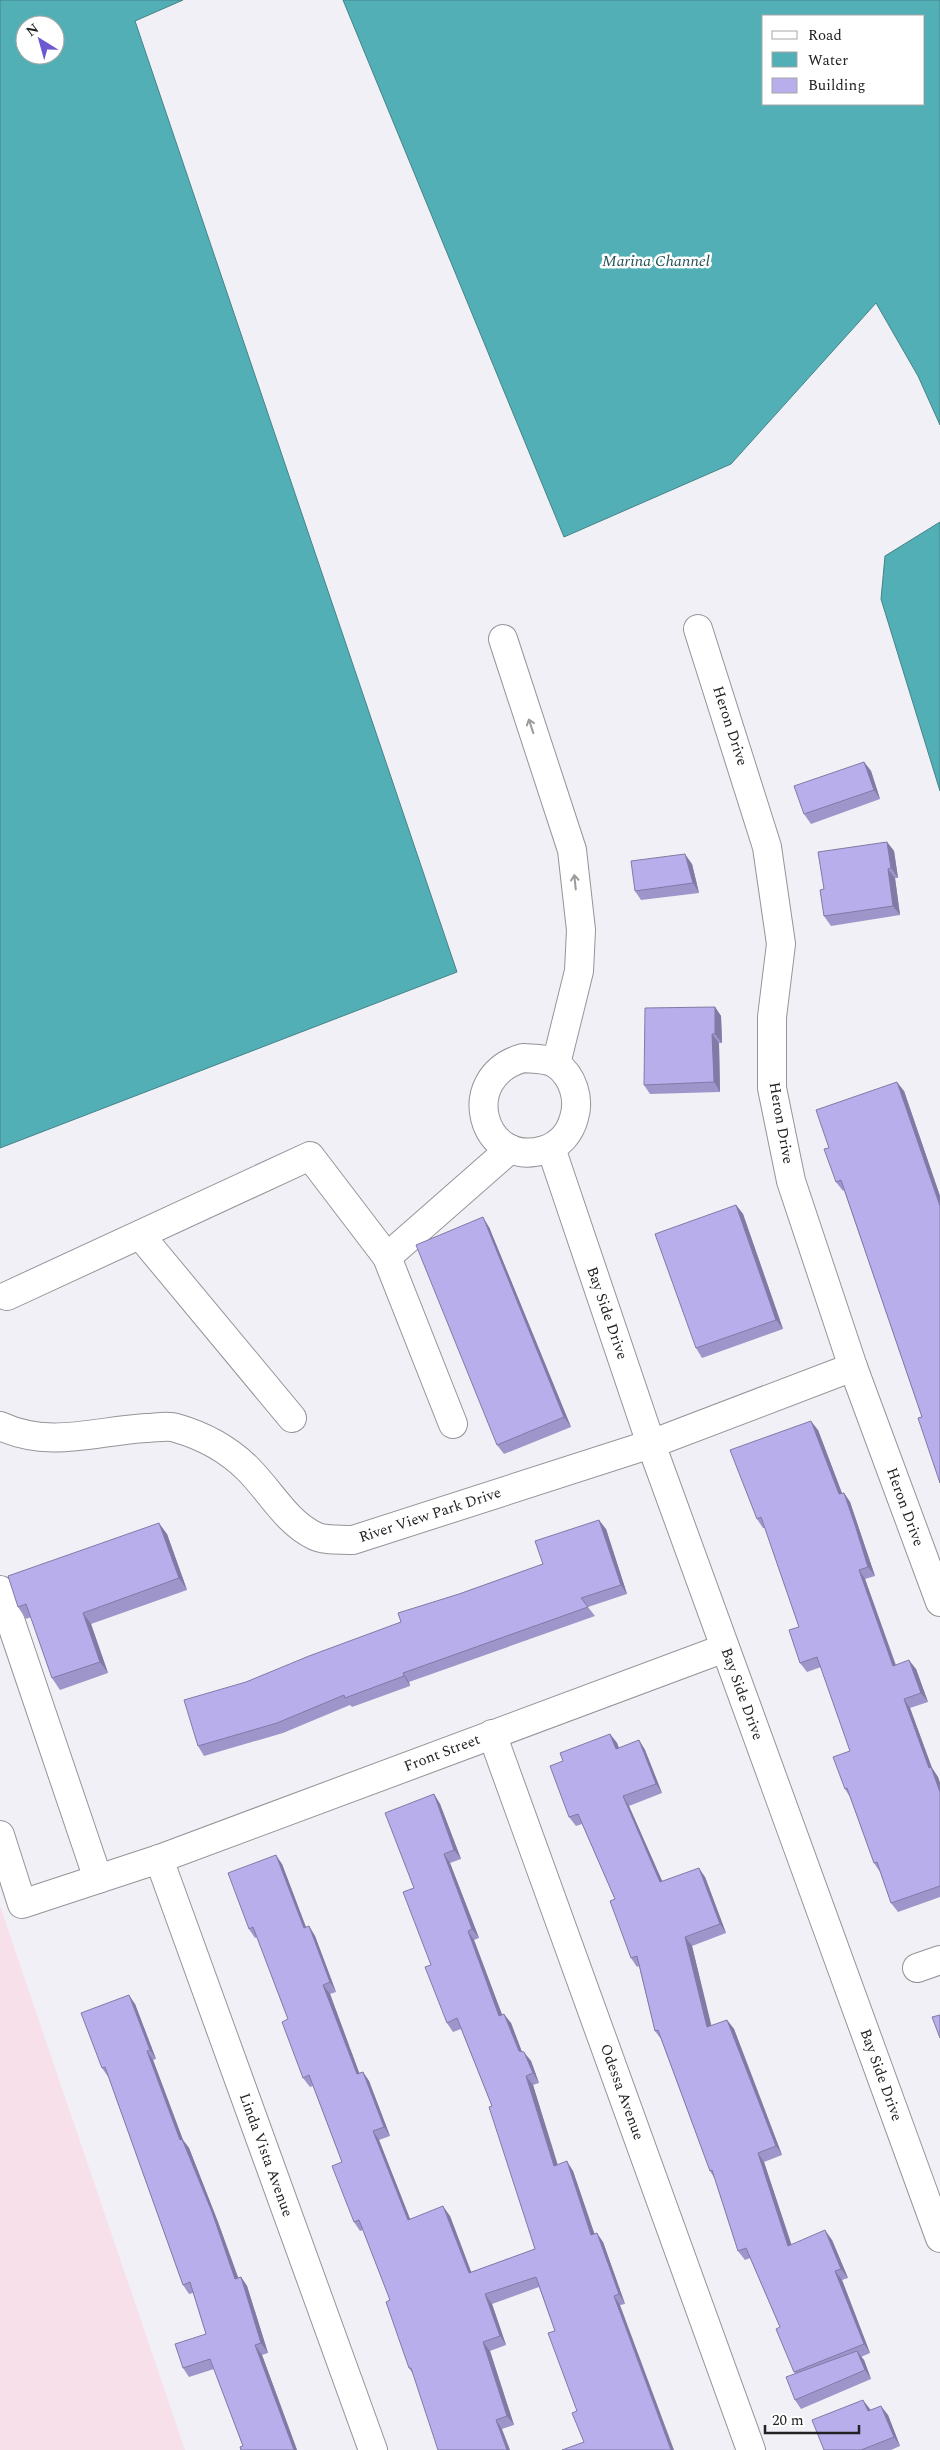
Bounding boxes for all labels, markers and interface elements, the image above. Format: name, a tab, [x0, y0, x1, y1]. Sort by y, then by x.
north arrow	[15, 15, 65, 65]
legend	[762, 15, 925, 105]
text: N	[22, 18, 43, 42]
text: Road	[808, 24, 842, 47]
text: Water	[808, 49, 848, 72]
text: Building	[808, 74, 865, 97]
water label: Marina Channel	[602, 249, 710, 273]
street label: Heron Drive	[706, 683, 754, 769]
one-way arrow	[526, 718, 536, 734]
one-way arrow	[570, 874, 580, 890]
street label: Heron Drive	[762, 1080, 800, 1166]
street label: Bay Side Drive	[580, 1263, 634, 1363]
street label: Heron Drive	[880, 1464, 930, 1550]
street label: River View Park Drive	[356, 1481, 504, 1549]
street label: Bay Side Drive	[715, 1645, 769, 1743]
street label: Front Street	[401, 1728, 483, 1778]
street label: Bay Side Drive	[854, 2026, 908, 2124]
street label: Odessa Avenue	[594, 2041, 650, 2143]
street label: Linda Vista Avenue	[233, 2090, 299, 2220]
scale bar	[765, 2402, 859, 2434]
text: 20 m	[772, 2409, 804, 2432]

